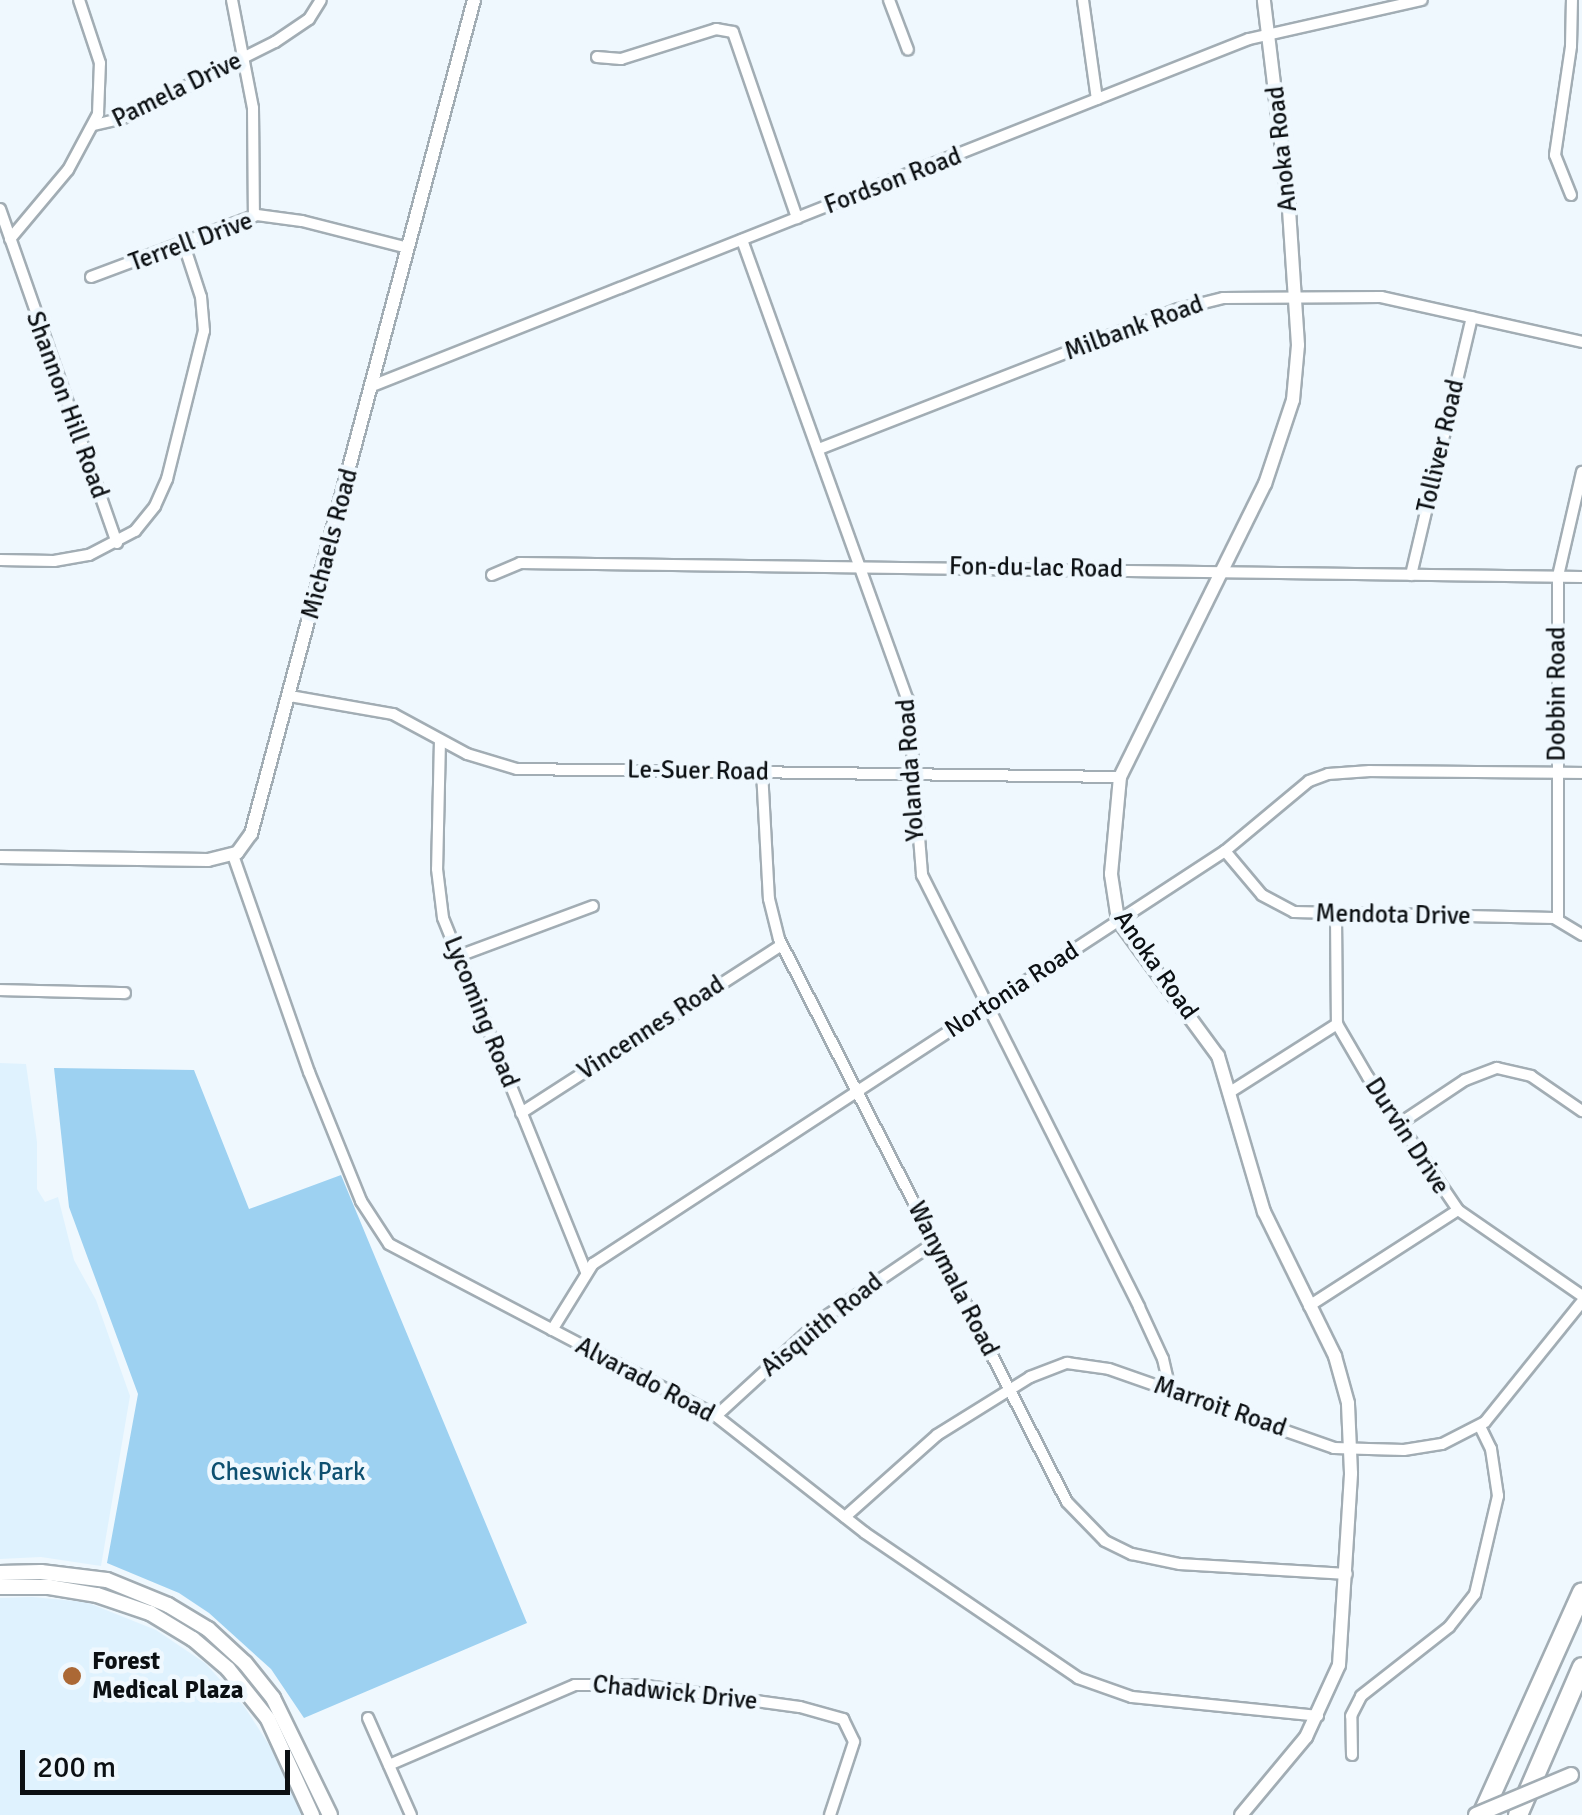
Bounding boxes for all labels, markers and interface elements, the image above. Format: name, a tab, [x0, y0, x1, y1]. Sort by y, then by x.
street label: Pamela Drive	[107, 46, 247, 134]
street label: Anoka Road	[1260, 85, 1304, 213]
street label: Fordson Road	[820, 141, 966, 221]
street label: Terrell Drive	[125, 206, 257, 278]
street label: Milbank Road	[1061, 289, 1207, 367]
street label: Shannon Hill Road	[19, 307, 115, 503]
street label: Tolliver Road	[1411, 376, 1471, 516]
street label: Michaels Road	[295, 465, 365, 623]
street label: Fon-du-lac Road	[949, 551, 1123, 585]
street label: Dobbin Road	[1542, 627, 1572, 761]
street label: Yolanda Road	[891, 698, 931, 842]
street label: Le-Suer Road	[627, 755, 769, 787]
street label: Mendota Drive	[1315, 899, 1471, 931]
street label: Anoka Road	[1108, 905, 1204, 1025]
street label: Lycoming Road	[437, 932, 525, 1092]
street label: Nortonia Road	[940, 936, 1084, 1044]
street label: Vincennes Road	[572, 969, 730, 1087]
street label: Durvin Drive	[1358, 1072, 1456, 1200]
street label: Wanymala Road	[901, 1197, 1005, 1361]
street label: Aisquith Road	[755, 1267, 889, 1383]
street label: Alvarado Road	[570, 1331, 720, 1429]
street label: Marroit Road	[1150, 1370, 1290, 1444]
park label: Cheswick Park	[210, 1457, 366, 1487]
place label: Forest Medical Plaza	[92, 1647, 244, 1706]
marker: Forest Medical Plaza	[61, 1665, 83, 1687]
street label: Chadwick Drive	[591, 1669, 759, 1717]
scale bar	[25, 1730, 295, 1792]
text: 200 m	[37, 1749, 116, 1786]

